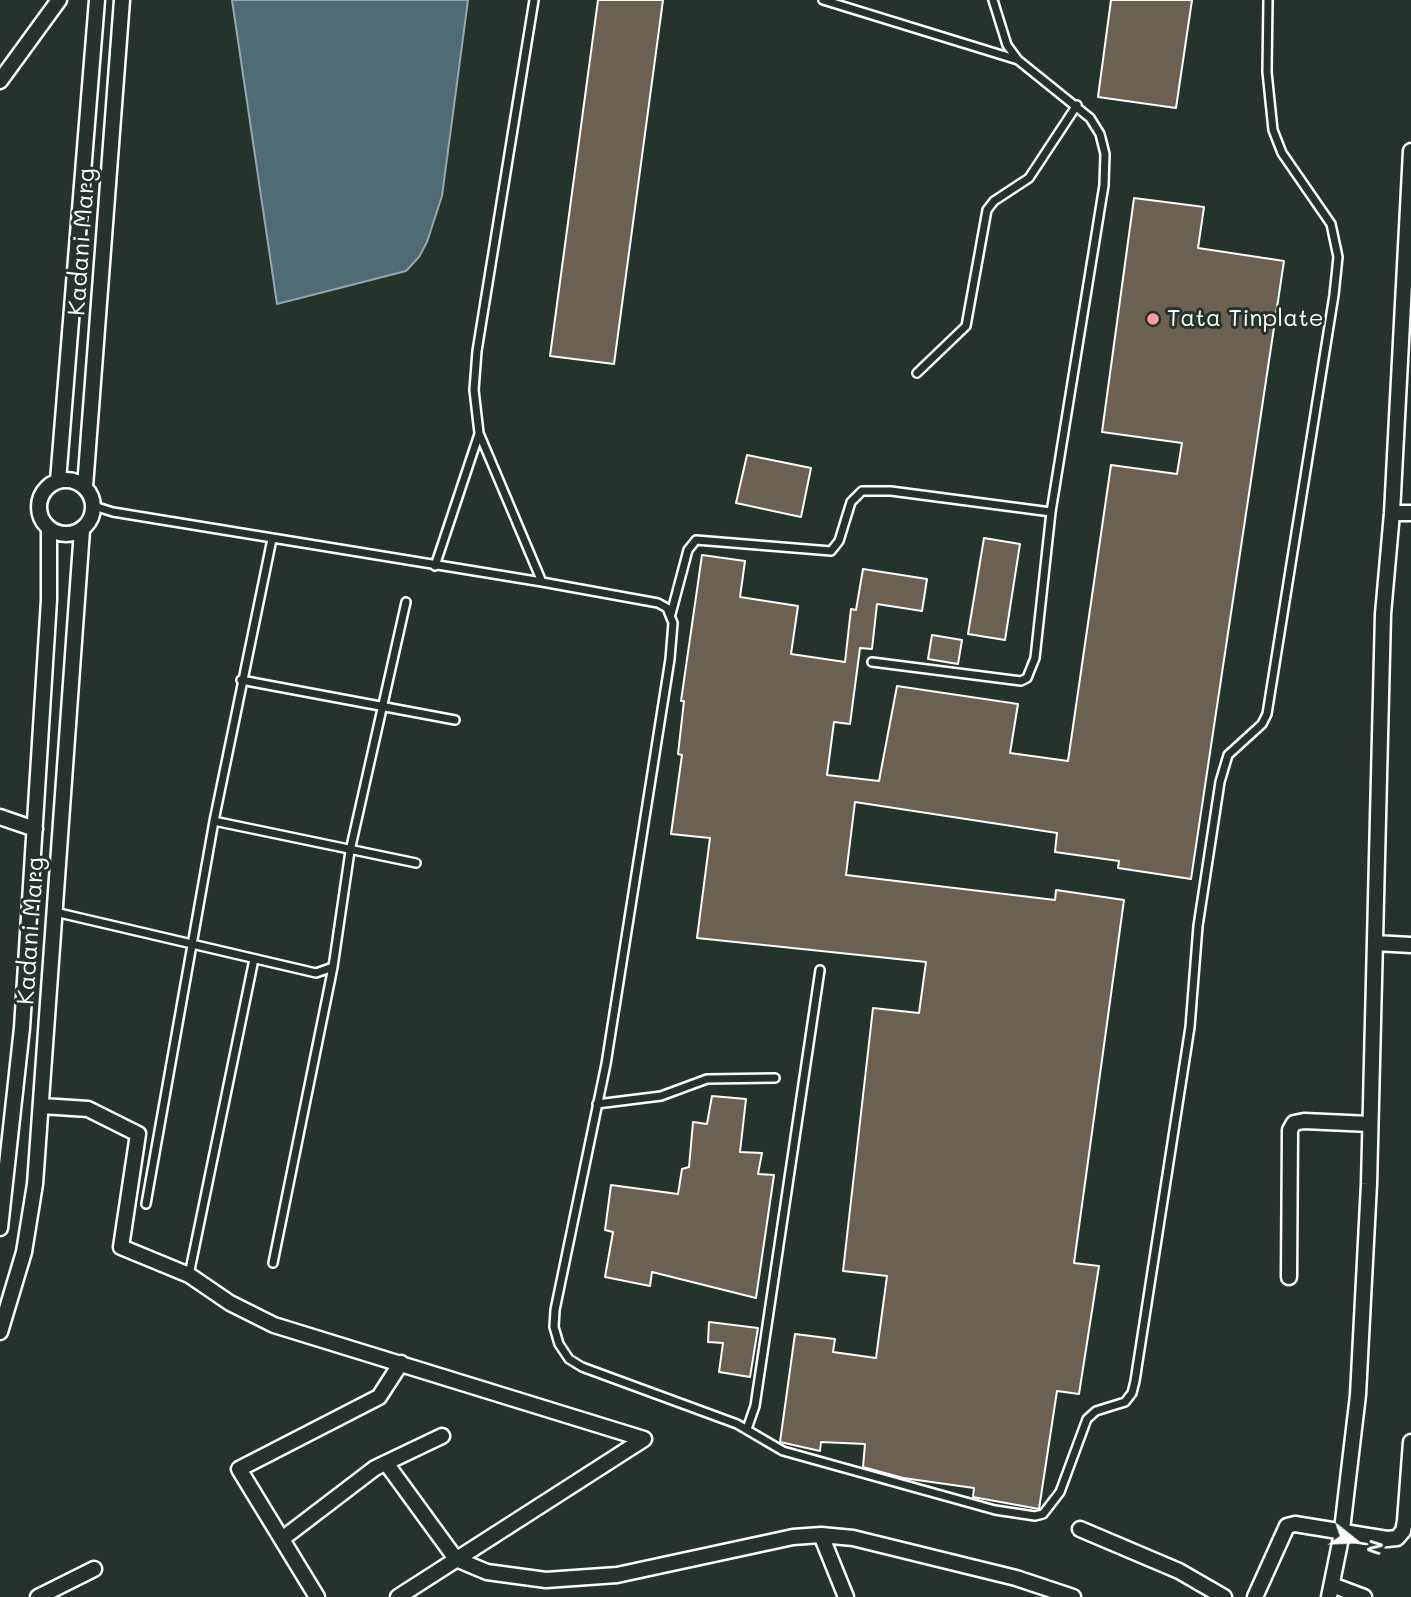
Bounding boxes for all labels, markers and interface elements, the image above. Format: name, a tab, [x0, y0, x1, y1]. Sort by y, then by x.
street label: Kadani Marg	[62, 167, 102, 317]
place label: Tata Tinplate	[1167, 305, 1324, 333]
marker: Tata Tinplate	[1145, 311, 1161, 327]
street label: Kadani Marg	[11, 856, 51, 1006]
north arrow	[1320, 1506, 1390, 1576]
text: N	[1361, 1537, 1390, 1558]

